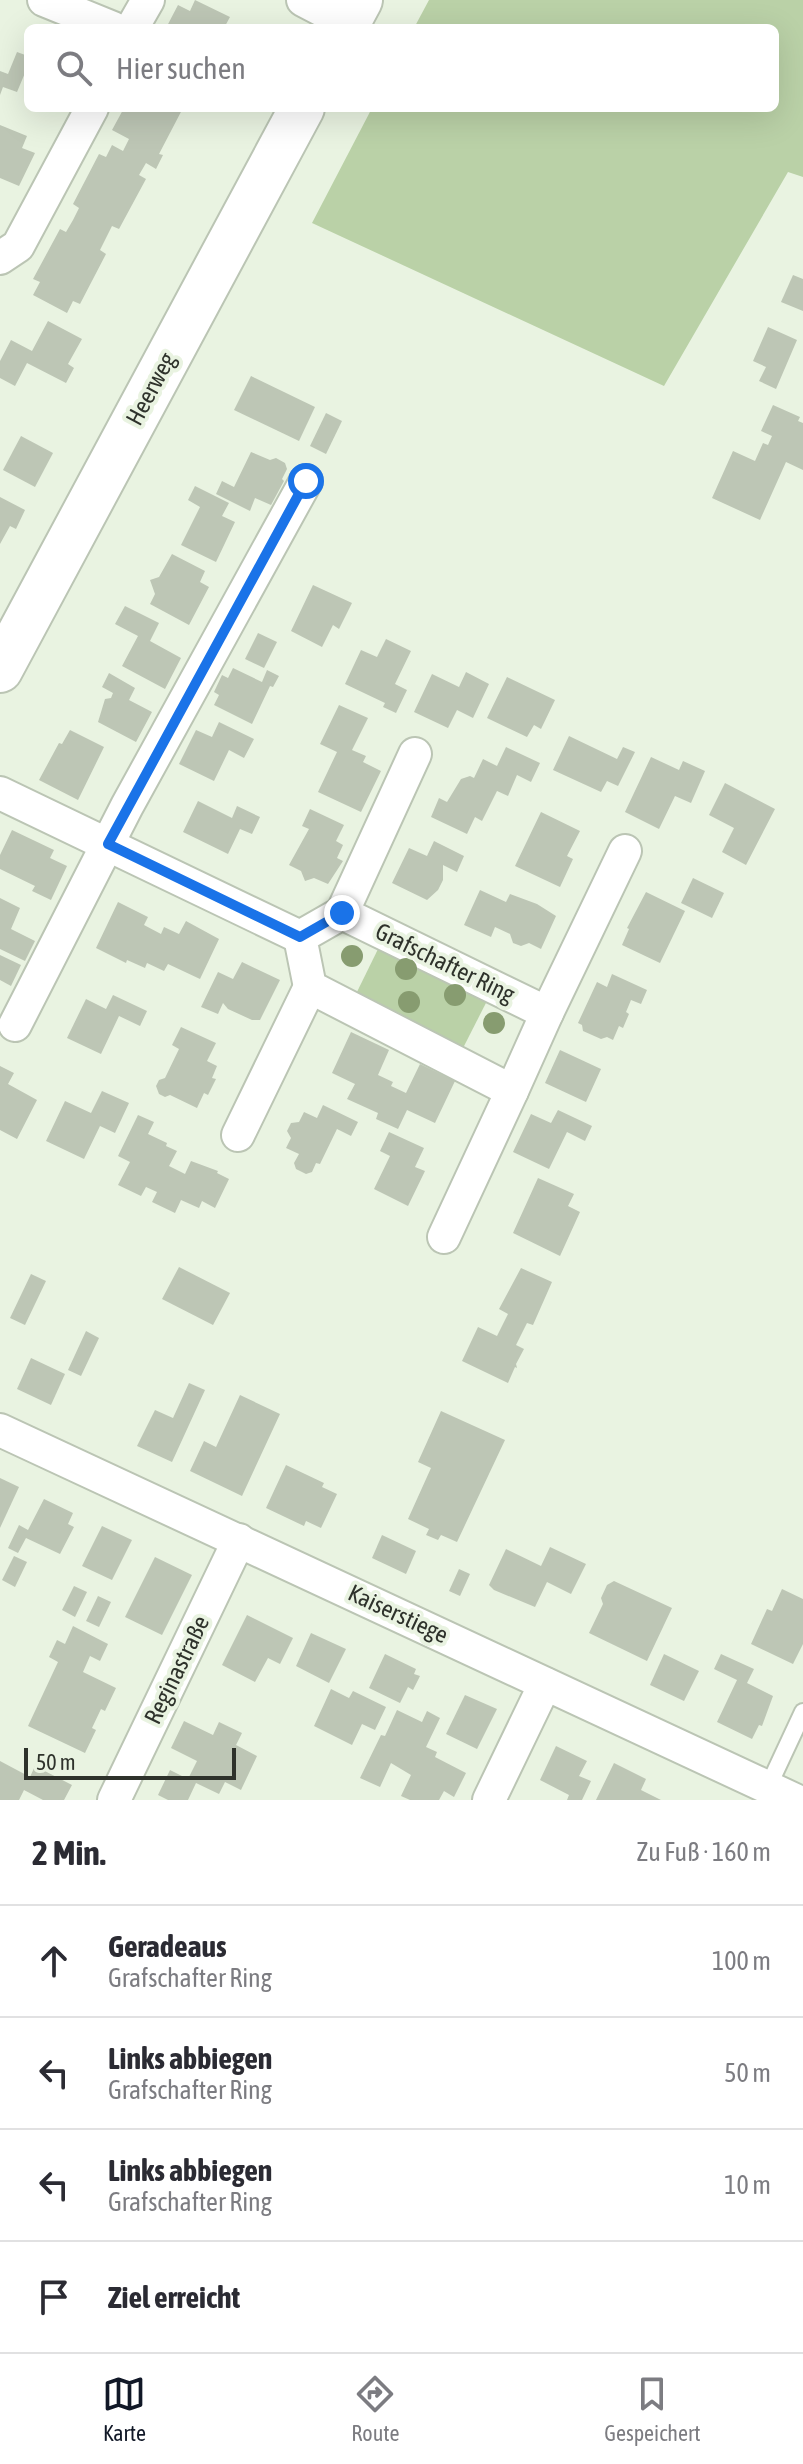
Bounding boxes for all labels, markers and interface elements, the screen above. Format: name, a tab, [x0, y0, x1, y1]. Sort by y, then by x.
search box	[24, 24, 779, 112]
icon: search	[52, 46, 96, 90]
text: Hier suchen	[116, 51, 246, 85]
street label: Heerweg	[120, 347, 181, 430]
route start	[288, 463, 324, 499]
route end	[324, 895, 360, 931]
street label: Grafschafter Ring	[371, 917, 520, 1008]
street label: Kaiserstiege	[344, 1579, 452, 1648]
street label: Reginastraße	[139, 1611, 214, 1728]
scale bar	[24, 1744, 236, 1780]
text: 50 m	[36, 1749, 76, 1775]
text: 2 Min.	[32, 1833, 106, 1872]
text: Zu Fuß · 160 m	[637, 1837, 771, 1867]
text: Geradeaus	[108, 1929, 227, 1963]
icon: ahead	[32, 1939, 76, 1983]
text: 100 m	[712, 1946, 771, 1976]
text: Grafschafter Ring	[108, 1963, 272, 1993]
text: Links abbiegen	[108, 2041, 272, 2075]
icon: left	[32, 2051, 76, 2095]
text: 50 m	[724, 2058, 771, 2088]
text: Grafschafter Ring	[108, 2075, 272, 2105]
text: Links abbiegen	[108, 2153, 272, 2187]
icon: left	[32, 2163, 76, 2207]
text: 10 m	[724, 2170, 771, 2200]
text: Grafschafter Ring	[108, 2187, 272, 2217]
icon: arrive	[32, 2275, 76, 2319]
text: Ziel erreicht	[108, 2280, 240, 2314]
tab: Karte	[102, 2372, 146, 2446]
tab: Route	[351, 2372, 399, 2446]
tab: Gespeichert	[604, 2372, 701, 2446]

